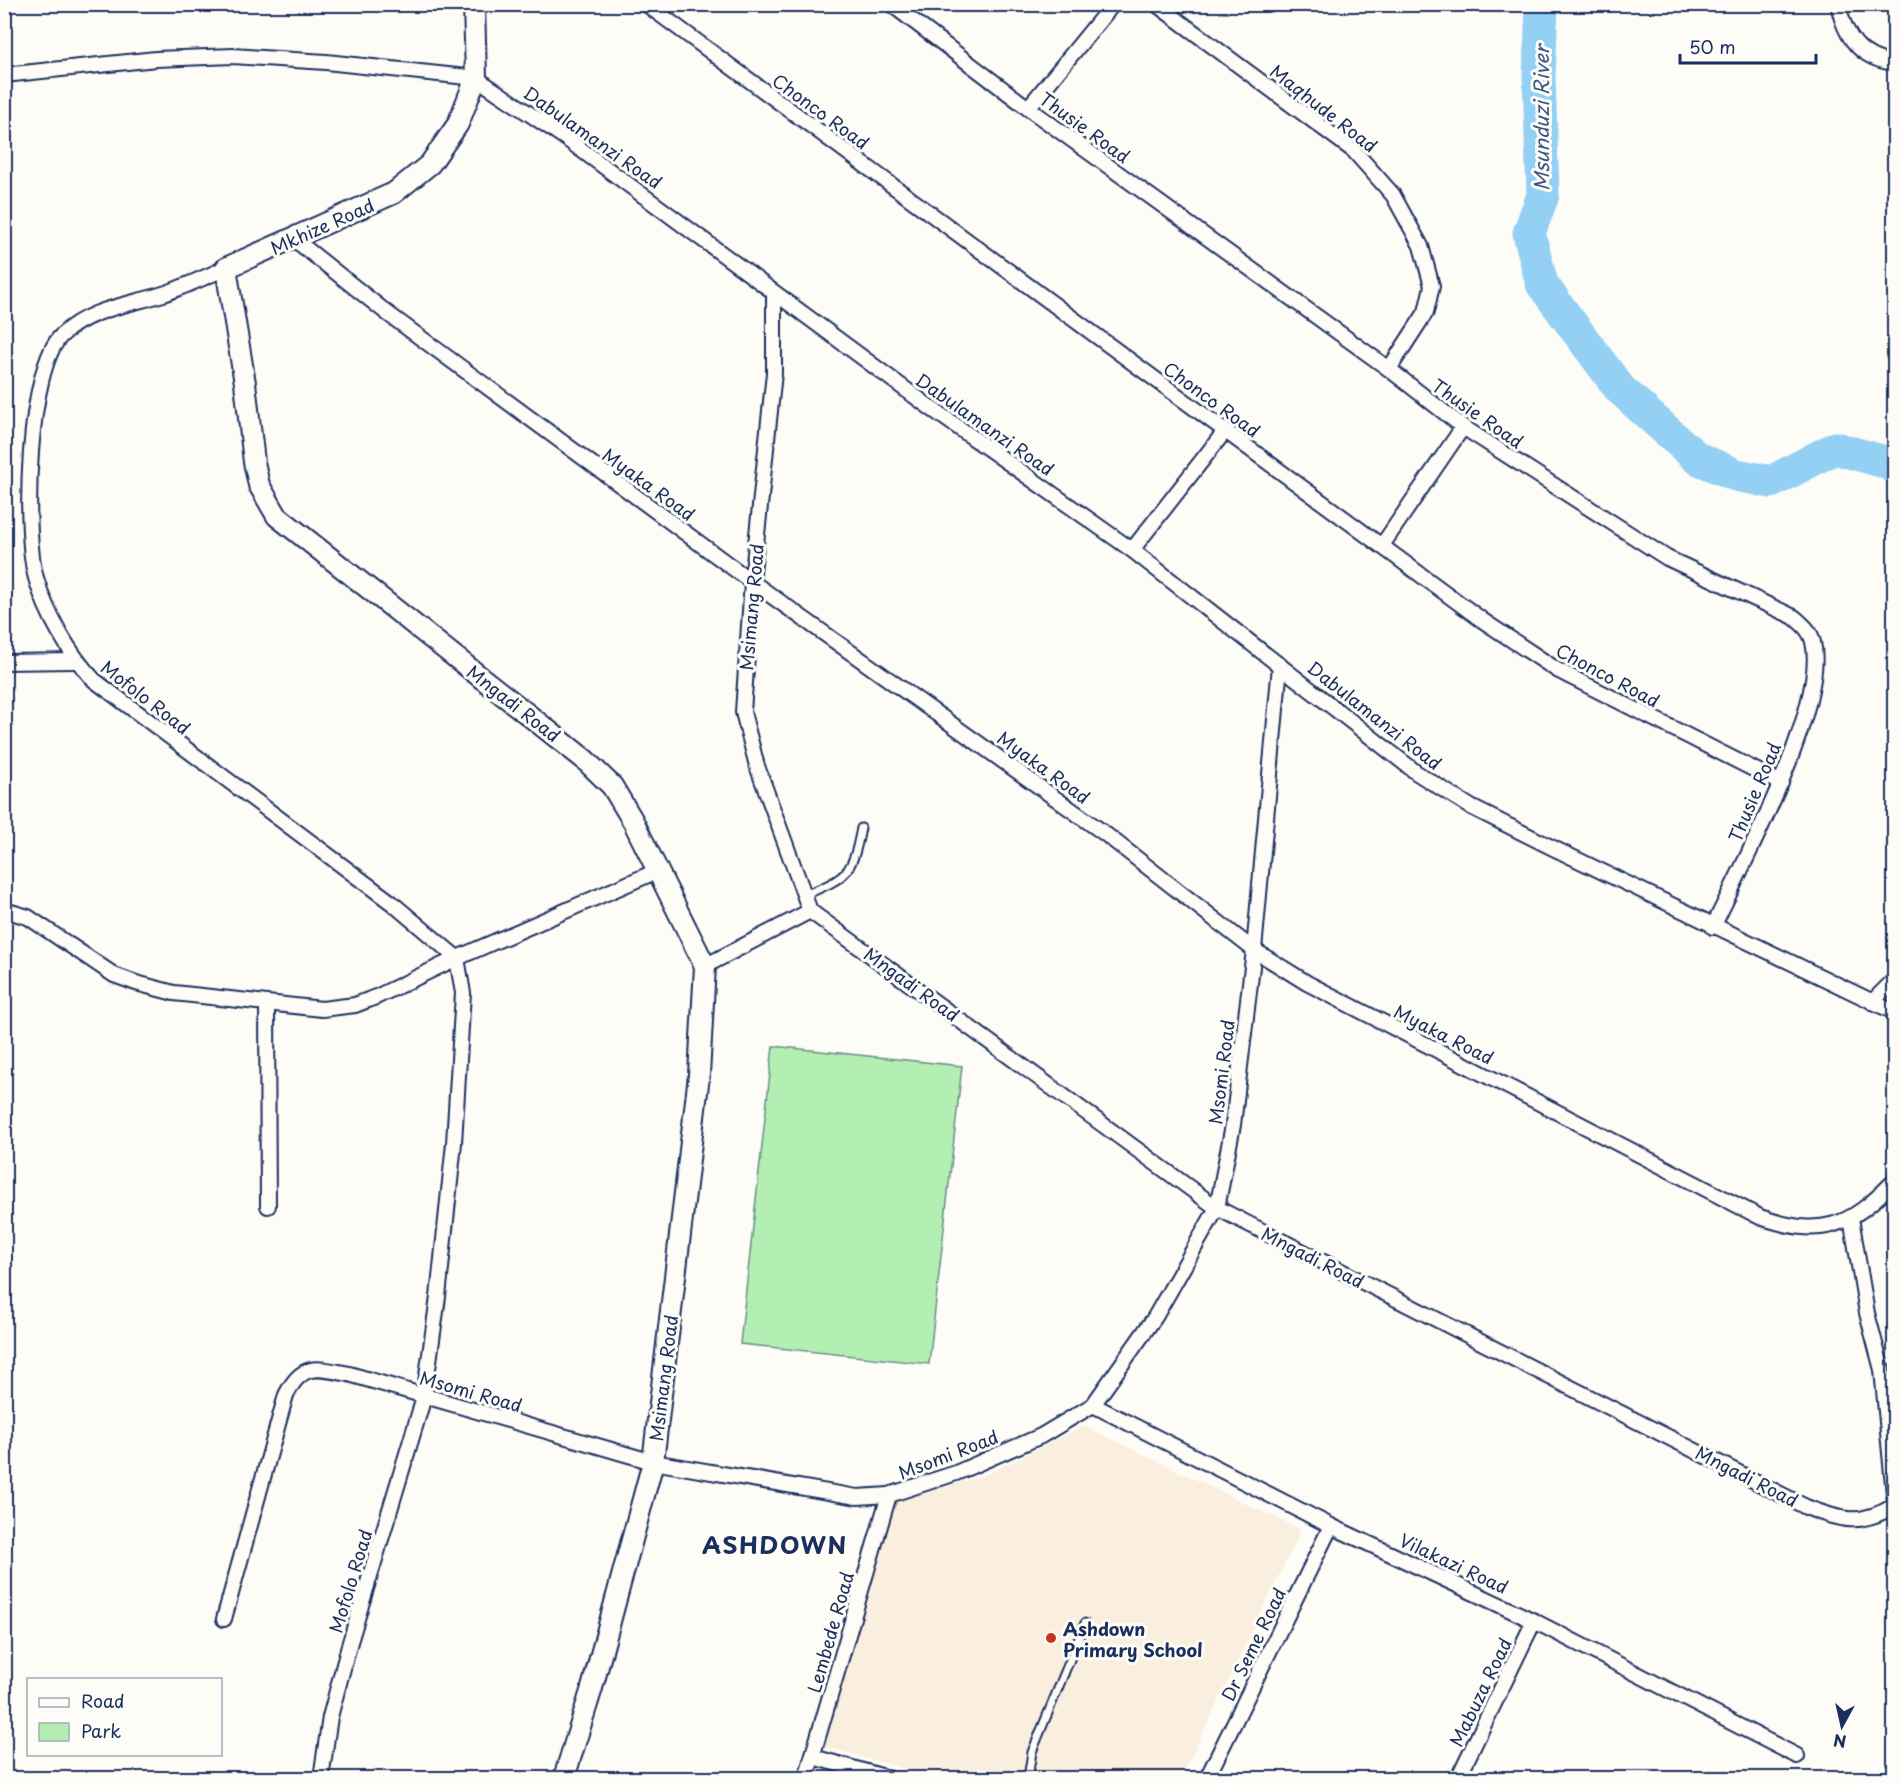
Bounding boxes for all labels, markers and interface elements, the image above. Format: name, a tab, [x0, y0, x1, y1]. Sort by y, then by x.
scale bar	[1680, 27, 1816, 65]
text: 50 m	[1689, 33, 1736, 60]
water label: Msunduzi River	[1526, 42, 1556, 191]
street label: Maqhude Road	[1265, 57, 1383, 159]
street label: Chonco Road	[767, 67, 875, 155]
street label: Dabulamanzi Road	[518, 79, 668, 195]
street label: Thusie Road	[1034, 85, 1136, 169]
street label: Mkhize Road	[266, 191, 378, 261]
street label: Chonco Road	[1158, 355, 1266, 443]
street label: Dabulamanzi Road	[910, 366, 1060, 482]
street label: Thusie Road	[1427, 371, 1529, 455]
street label: Myaka Road	[597, 441, 701, 527]
street label: Msimang Road	[732, 543, 770, 671]
street label: Chonco Road	[1551, 636, 1665, 714]
street label: Mofolo Road	[96, 653, 196, 741]
street label: Dabulamanzi Road	[1302, 654, 1448, 776]
street label: Mngadi Road	[462, 658, 566, 748]
street label: Myaka Road	[992, 724, 1096, 810]
street label: Thusie Road	[1721, 738, 1787, 846]
street label: Mngadi Road	[859, 940, 965, 1028]
street label: Myaka Road	[1389, 997, 1499, 1071]
street label: Msomi Road	[1201, 1018, 1241, 1126]
street label: Mngadi Road	[1257, 1220, 1369, 1294]
street label: Msimang Road	[642, 1313, 684, 1443]
street label: Msomi Road	[417, 1364, 525, 1418]
street label: Msomi Road	[894, 1423, 1002, 1485]
street label: Mngadi Road	[1691, 1439, 1803, 1513]
street label: Mofolo Road	[321, 1526, 379, 1636]
district label: ASHDOWN	[702, 1526, 848, 1562]
street label: Vilakazi Road	[1395, 1526, 1513, 1600]
street label: Lembede Road	[800, 1568, 860, 1696]
street label: Dr Seme Road	[1214, 1583, 1292, 1705]
place label: Ashdown Primary School	[1063, 1615, 1203, 1663]
marker: Ashdown Primary School	[1044, 1631, 1058, 1645]
street label: Mabuza Road	[1442, 1633, 1518, 1751]
legend	[27, 1678, 222, 1756]
text: Road	[81, 1687, 125, 1714]
north arrow	[1812, 1696, 1872, 1756]
text: Park	[81, 1717, 121, 1744]
text: N	[1832, 1729, 1848, 1755]

